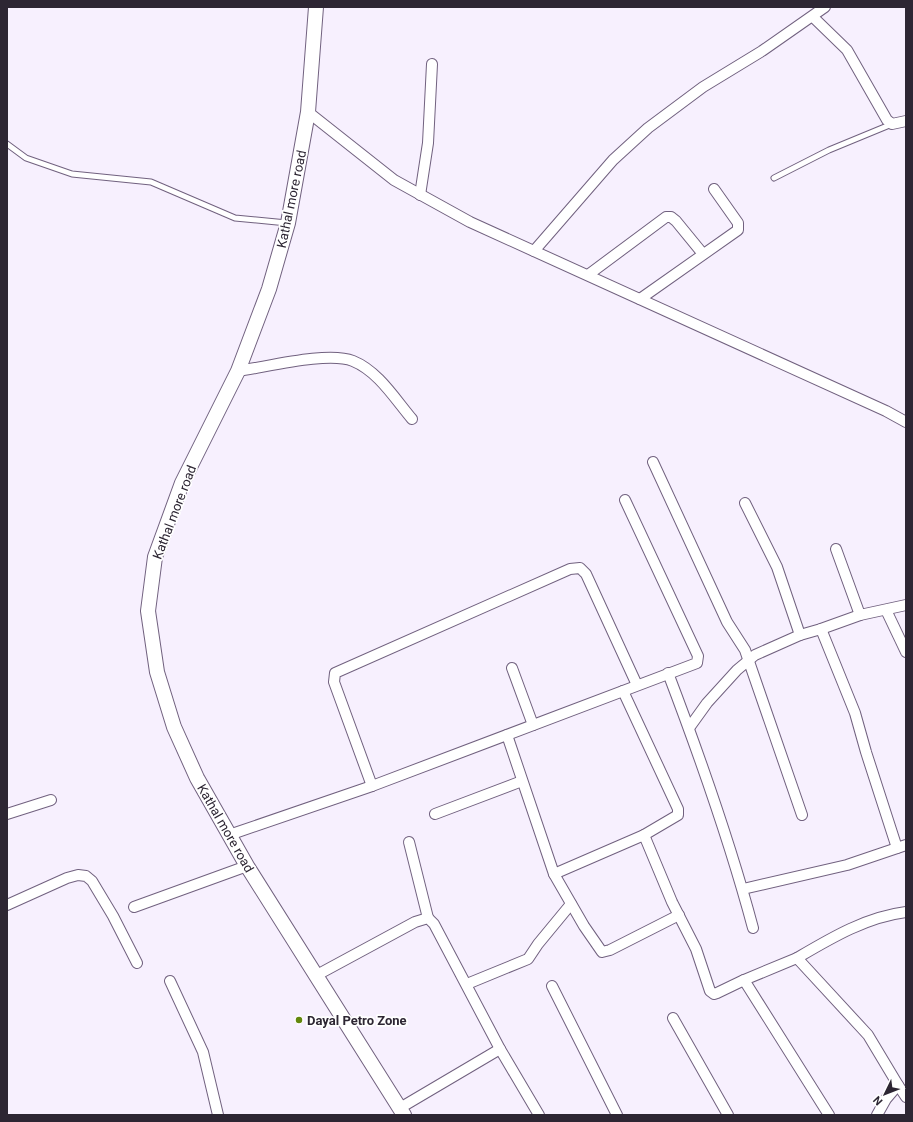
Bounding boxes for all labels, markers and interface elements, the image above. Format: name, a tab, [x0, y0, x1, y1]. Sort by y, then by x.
street label: Kathal more road	[274, 149, 309, 249]
street label: Kathal more road	[150, 463, 199, 561]
street label: Kathal more road	[194, 781, 257, 875]
place label: Dayal Petro Zone	[307, 1013, 407, 1028]
marker: Dayal Petro Zone	[294, 1015, 304, 1025]
north arrow	[865, 1074, 905, 1114]
text: N	[870, 1093, 885, 1108]

